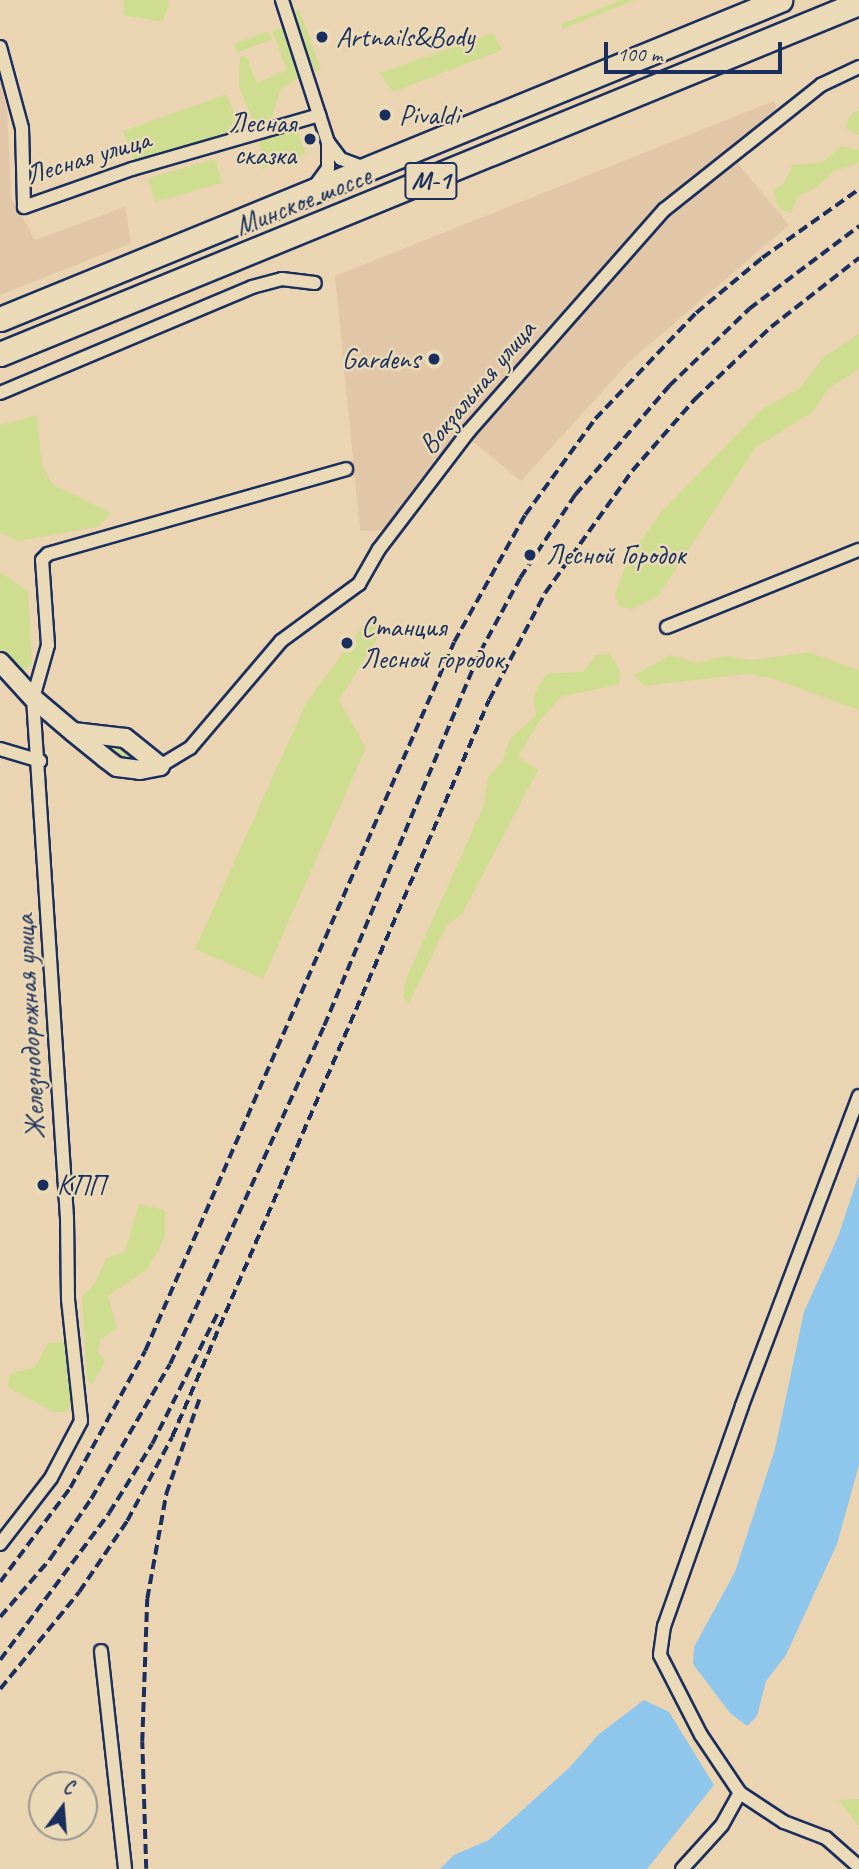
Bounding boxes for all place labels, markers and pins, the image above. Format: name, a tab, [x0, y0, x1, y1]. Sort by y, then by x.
place label: Artnails&Body	[336, 20, 474, 54]
marker: Artnails&Body	[314, 29, 330, 45]
place label: Pivaldi	[399, 98, 459, 132]
place label: Лесная сказка	[229, 106, 296, 172]
marker: Pivaldi	[377, 107, 393, 123]
marker: Лесная сказка	[302, 131, 318, 147]
place label: Gardens	[342, 342, 420, 376]
marker: Gardens	[426, 351, 442, 367]
place label: Лесной Городок	[546, 538, 686, 572]
marker: Лесной Городок	[520, 545, 540, 565]
place label: Станция Лесной городок	[361, 610, 503, 676]
marker: Станция Лесной городок	[339, 635, 355, 651]
place label: КПП	[57, 1168, 105, 1202]
marker: КПП	[35, 1177, 51, 1193]

